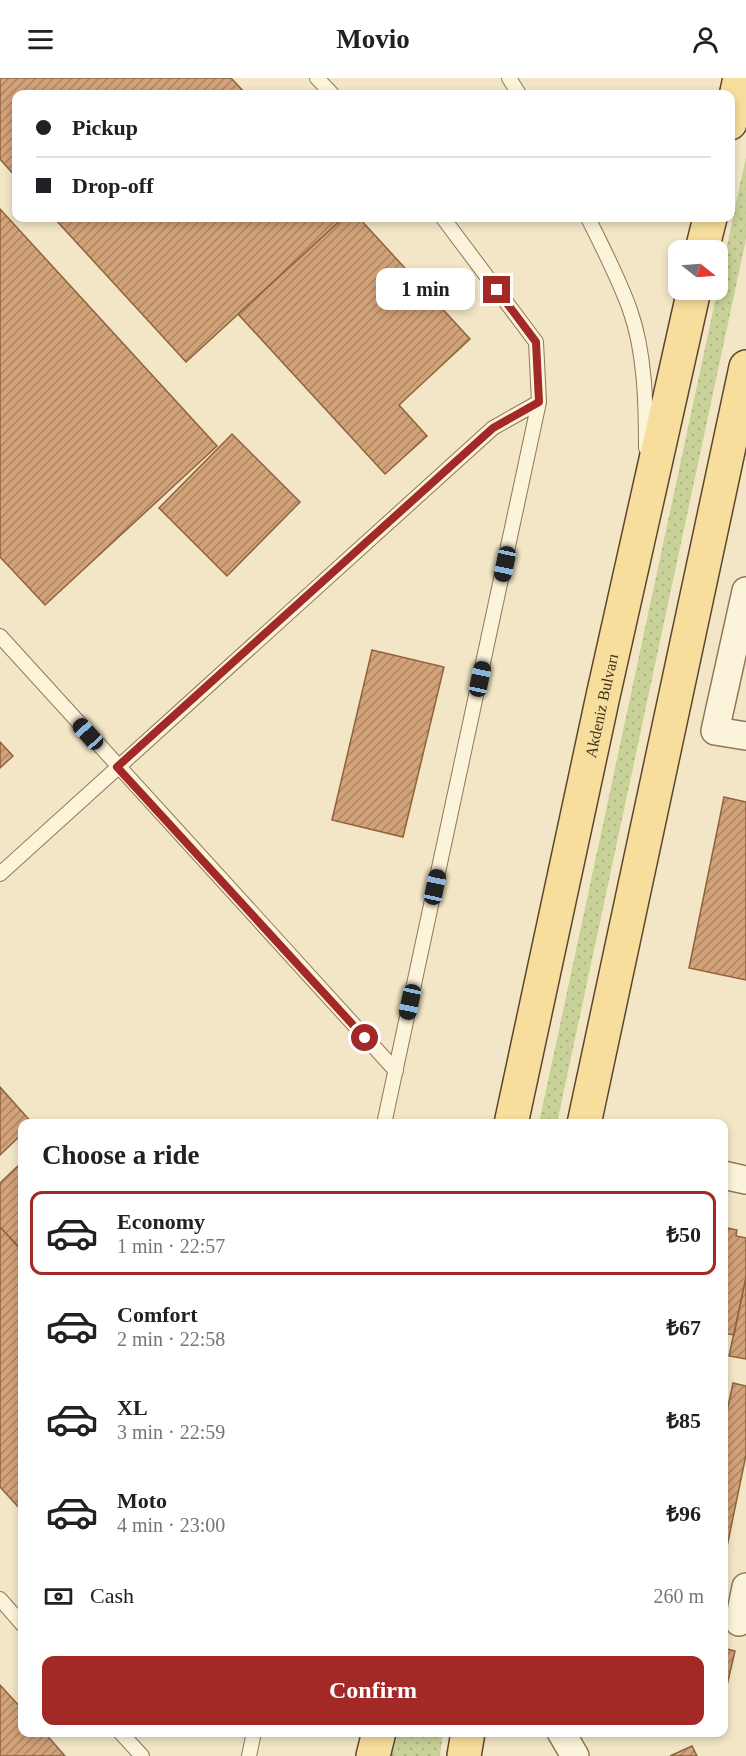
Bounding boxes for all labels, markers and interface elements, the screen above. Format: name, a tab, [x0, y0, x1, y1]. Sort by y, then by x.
icon: menu	[24, 23, 57, 56]
icon: person	[689, 23, 722, 56]
text: Movio	[336, 24, 410, 54]
text: Pickup	[72, 115, 138, 140]
text: Drop-off	[72, 173, 153, 198]
north arrow	[668, 240, 728, 300]
map controls	[668, 240, 728, 300]
callout: 1 min	[377, 269, 476, 311]
route end	[483, 276, 510, 303]
text: 1 min	[401, 278, 450, 300]
car	[492, 545, 518, 583]
street label: Akdeniz Bulvarı	[581, 651, 621, 759]
car	[467, 660, 493, 698]
car	[69, 715, 107, 753]
car	[422, 868, 448, 906]
car	[397, 983, 423, 1021]
route start	[351, 1024, 378, 1051]
text: Choose a ride	[42, 1140, 200, 1170]
icon: car	[45, 1206, 99, 1260]
text: Economy	[117, 1209, 205, 1234]
text: ₺50	[666, 1222, 701, 1247]
text: 1 min · 22:57	[117, 1235, 225, 1257]
icon: car	[45, 1299, 99, 1353]
text: Comfort	[117, 1302, 198, 1327]
text: ₺67	[666, 1315, 701, 1340]
text: 2 min · 22:58	[117, 1328, 225, 1350]
icon: car	[45, 1392, 99, 1446]
text: XL	[117, 1395, 148, 1420]
text: ₺85	[666, 1408, 701, 1433]
text: 3 min · 22:59	[117, 1421, 225, 1443]
icon: car	[45, 1485, 99, 1539]
text: Moto	[117, 1488, 167, 1513]
text: ₺96	[666, 1501, 701, 1526]
text: 4 min · 23:00	[117, 1514, 225, 1536]
icon: cash	[42, 1580, 75, 1613]
text: Cash	[90, 1583, 134, 1608]
text: 260 m	[653, 1585, 704, 1607]
button: Confirm	[42, 1656, 704, 1725]

